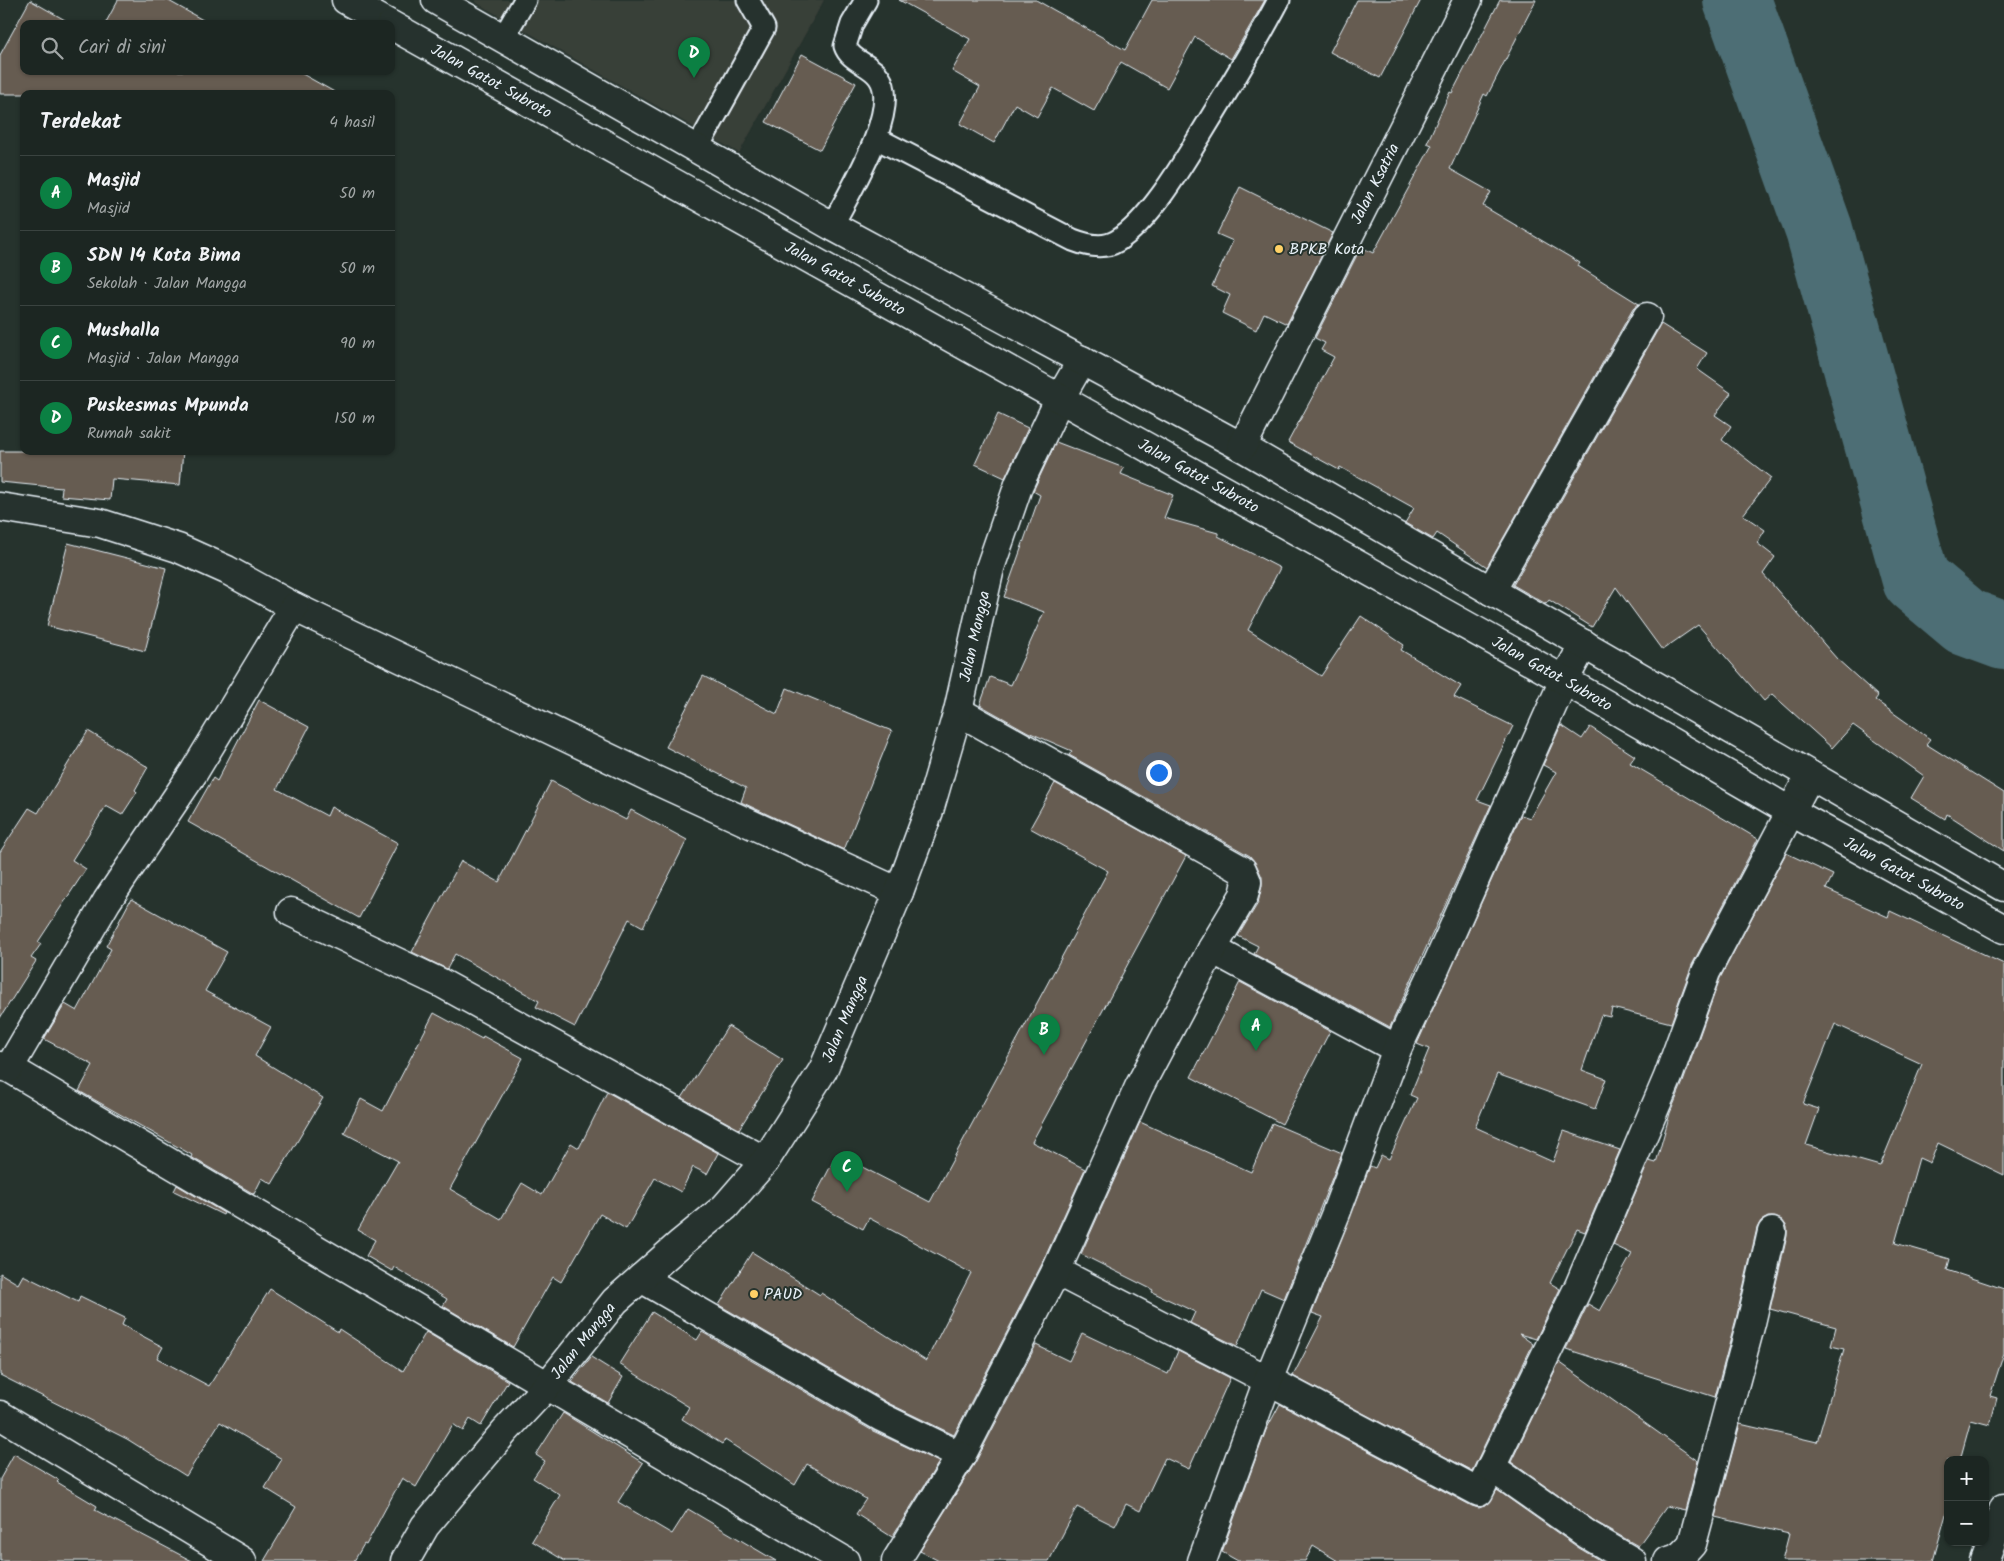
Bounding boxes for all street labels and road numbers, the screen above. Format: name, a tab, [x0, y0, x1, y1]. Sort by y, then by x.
street label: Jalan Gatot Subroto	[426, 37, 557, 125]
street label: Jalan Ksatria	[1344, 139, 1406, 229]
street label: Jalan Gatot Subroto	[780, 235, 910, 322]
street label: Jalan Gatot Subroto	[1133, 432, 1264, 520]
street label: Jalan Mangga	[952, 588, 997, 684]
street label: Jalan Gatot Subroto	[1487, 630, 1617, 718]
street label: Jalan Gatot Subroto	[1839, 830, 1969, 918]
street label: Jalan Mangga	[815, 971, 875, 1067]
street label: Jalan Mangga	[544, 1297, 622, 1385]

